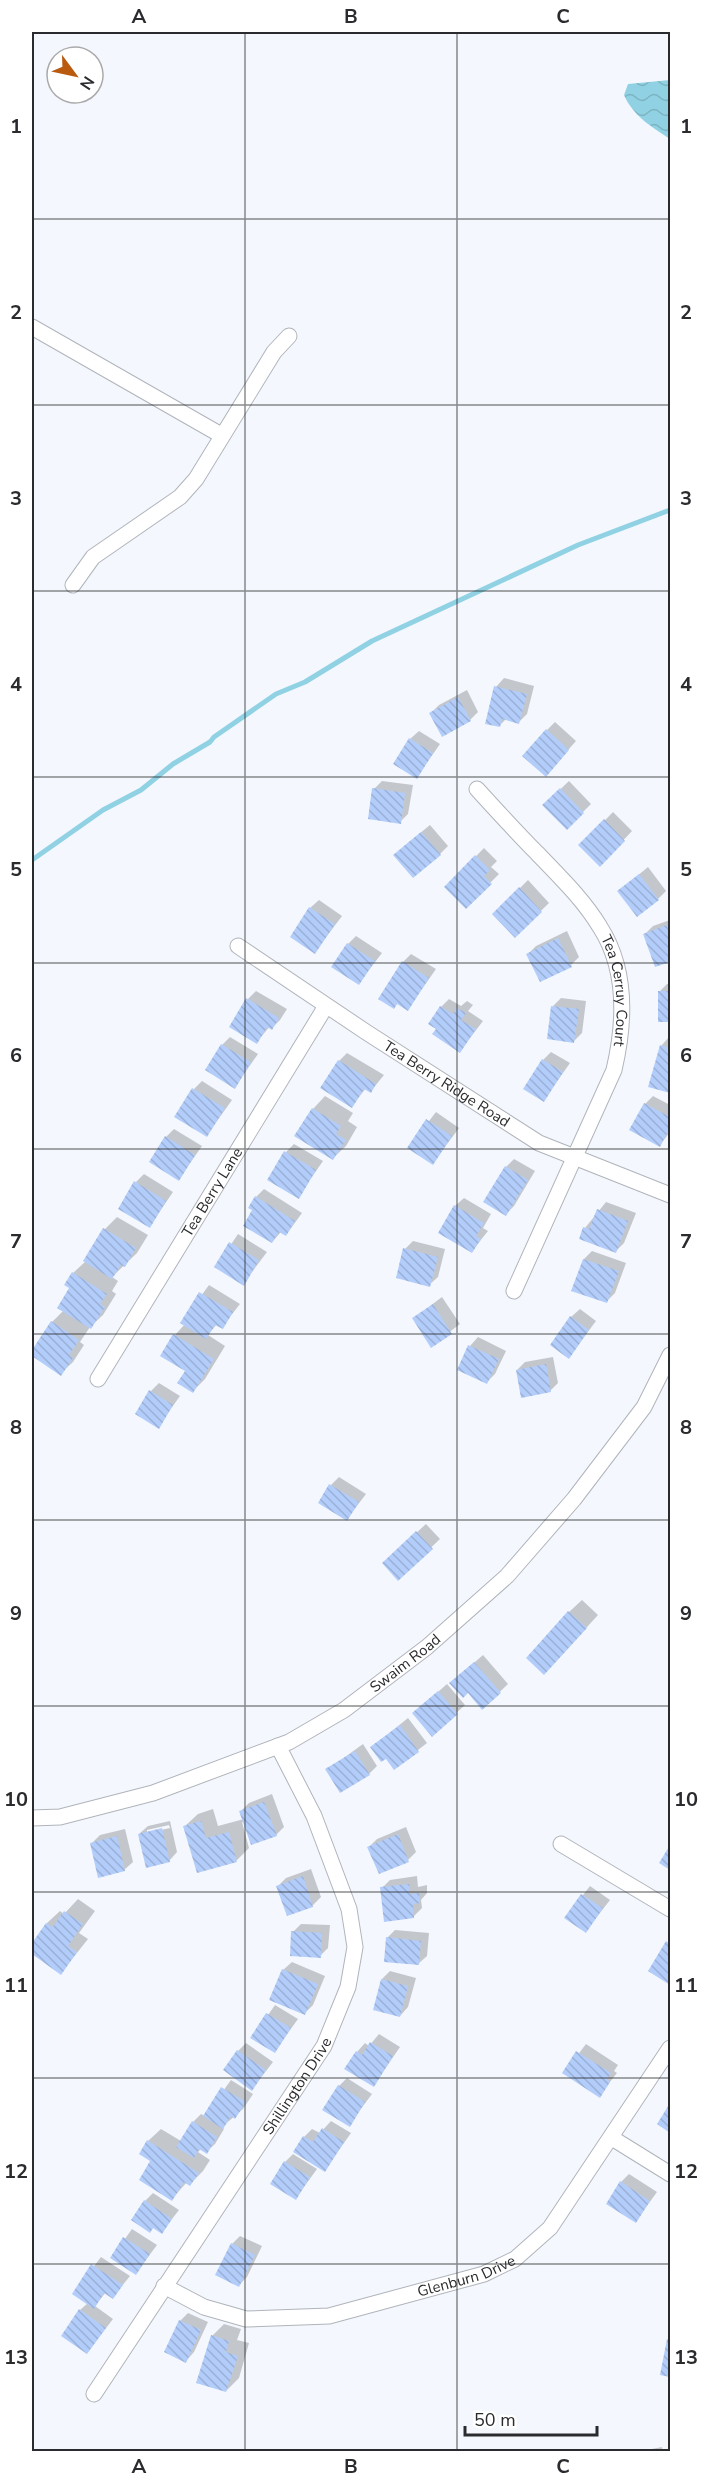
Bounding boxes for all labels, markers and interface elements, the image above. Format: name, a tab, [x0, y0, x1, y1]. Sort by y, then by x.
text: A	[132, 3, 147, 30]
text: B	[344, 3, 358, 30]
text: C	[556, 3, 570, 30]
north arrow	[45, 45, 105, 105]
text: N	[74, 72, 99, 94]
text: 1	[10, 113, 22, 140]
text: 1	[680, 113, 692, 140]
text: 2	[10, 299, 22, 326]
text: 2	[680, 299, 692, 326]
text: 3	[10, 485, 22, 512]
text: 3	[680, 485, 692, 512]
text: 4	[10, 671, 22, 698]
text: 4	[680, 671, 692, 698]
text: 5	[10, 856, 22, 883]
text: 5	[680, 856, 692, 883]
street label: Tea Cerruy Court	[596, 931, 632, 1049]
street label: Tea Berry Ridge Road	[380, 1036, 514, 1132]
text: 6	[10, 1042, 22, 1069]
text: 6	[680, 1042, 692, 1069]
street label: Tea Berry Lane	[177, 1144, 247, 1241]
text: 7	[10, 1228, 22, 1255]
text: 7	[680, 1228, 692, 1255]
text: 8	[10, 1414, 22, 1441]
text: 8	[680, 1414, 692, 1441]
text: 9	[10, 1600, 22, 1627]
text: 9	[680, 1600, 692, 1627]
street label: Swaim Road	[366, 1629, 445, 1697]
text: 10	[4, 1786, 28, 1813]
text: 10	[674, 1786, 698, 1813]
text: 11	[4, 1972, 28, 1999]
text: 11	[674, 1972, 698, 1999]
street label: Shillington Drive	[258, 2035, 336, 2139]
text: 12	[4, 2158, 28, 2185]
text: 12	[674, 2158, 698, 2185]
street label: Glenburn Drive	[415, 2250, 519, 2302]
text: 13	[4, 2344, 28, 2371]
text: 13	[674, 2344, 698, 2371]
scale bar	[465, 2399, 597, 2437]
text: 50 m	[474, 2408, 516, 2432]
text: A	[132, 2453, 147, 2480]
text: B	[344, 2453, 358, 2480]
text: C	[556, 2453, 570, 2480]

